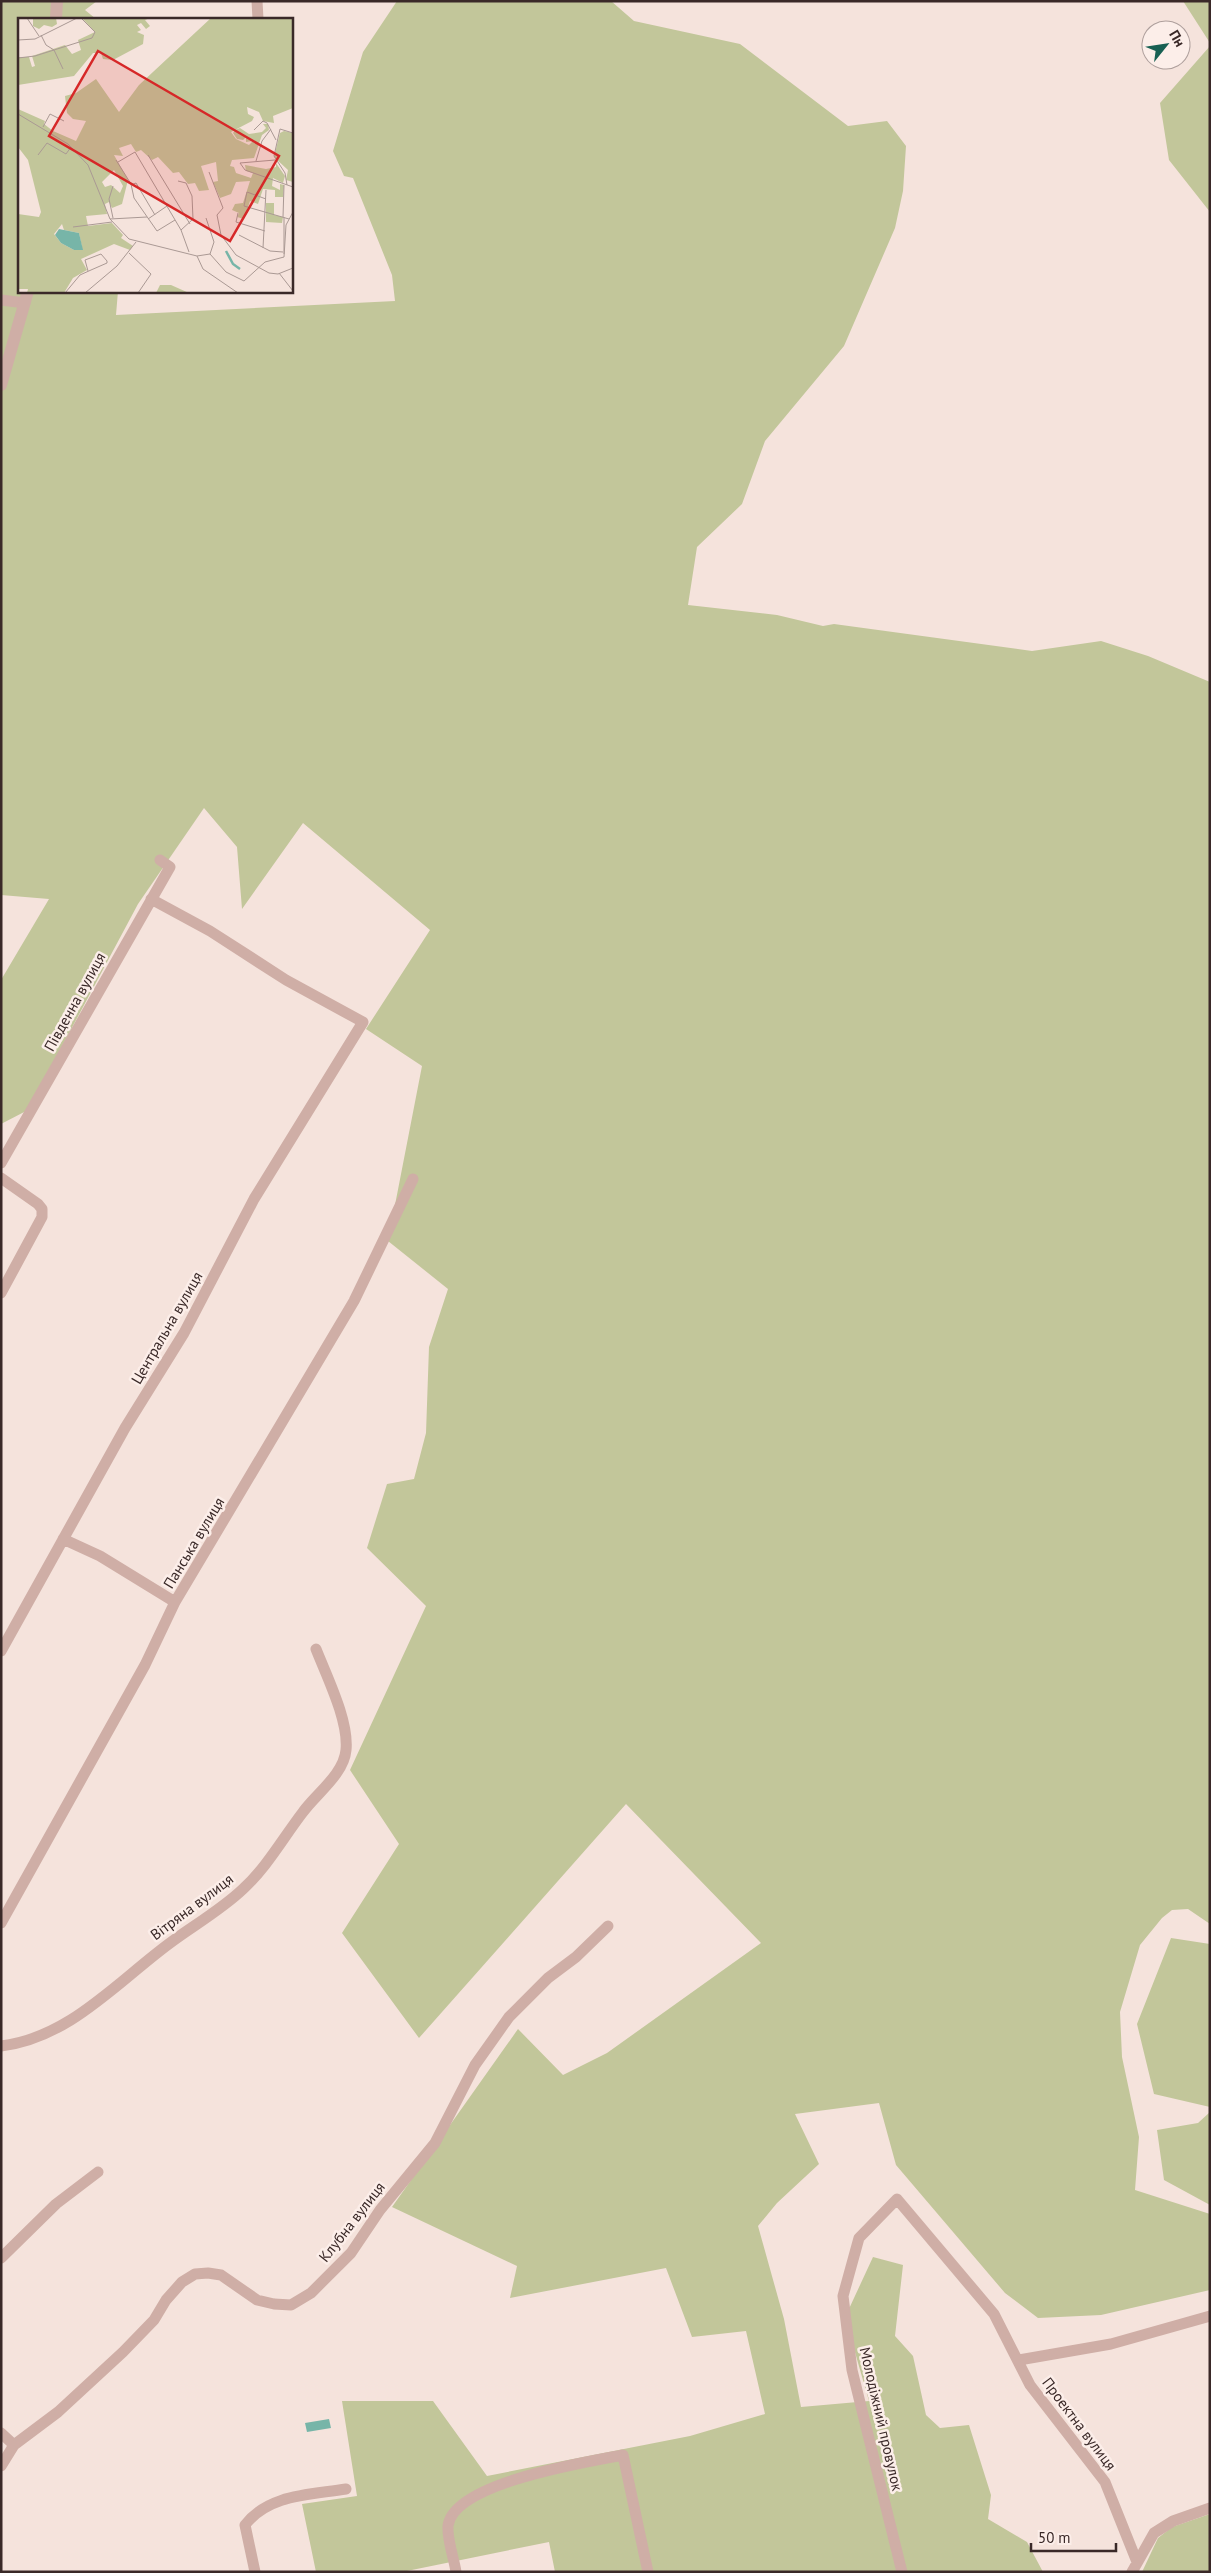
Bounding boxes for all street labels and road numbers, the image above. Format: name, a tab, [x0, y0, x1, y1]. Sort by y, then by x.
street label: Південна вулиця	[40, 949, 110, 1055]
street label: Центральна вулиця	[127, 1268, 206, 1387]
street label: Панська вулиця	[159, 1494, 228, 1592]
street label: Вітряна вулиця	[146, 1869, 237, 1944]
street label: Клубна вулиця	[314, 2178, 389, 2266]
street label: Молодіжний провулок	[856, 2345, 907, 2493]
street label: Проектна вулиця	[1038, 2373, 1121, 2474]

